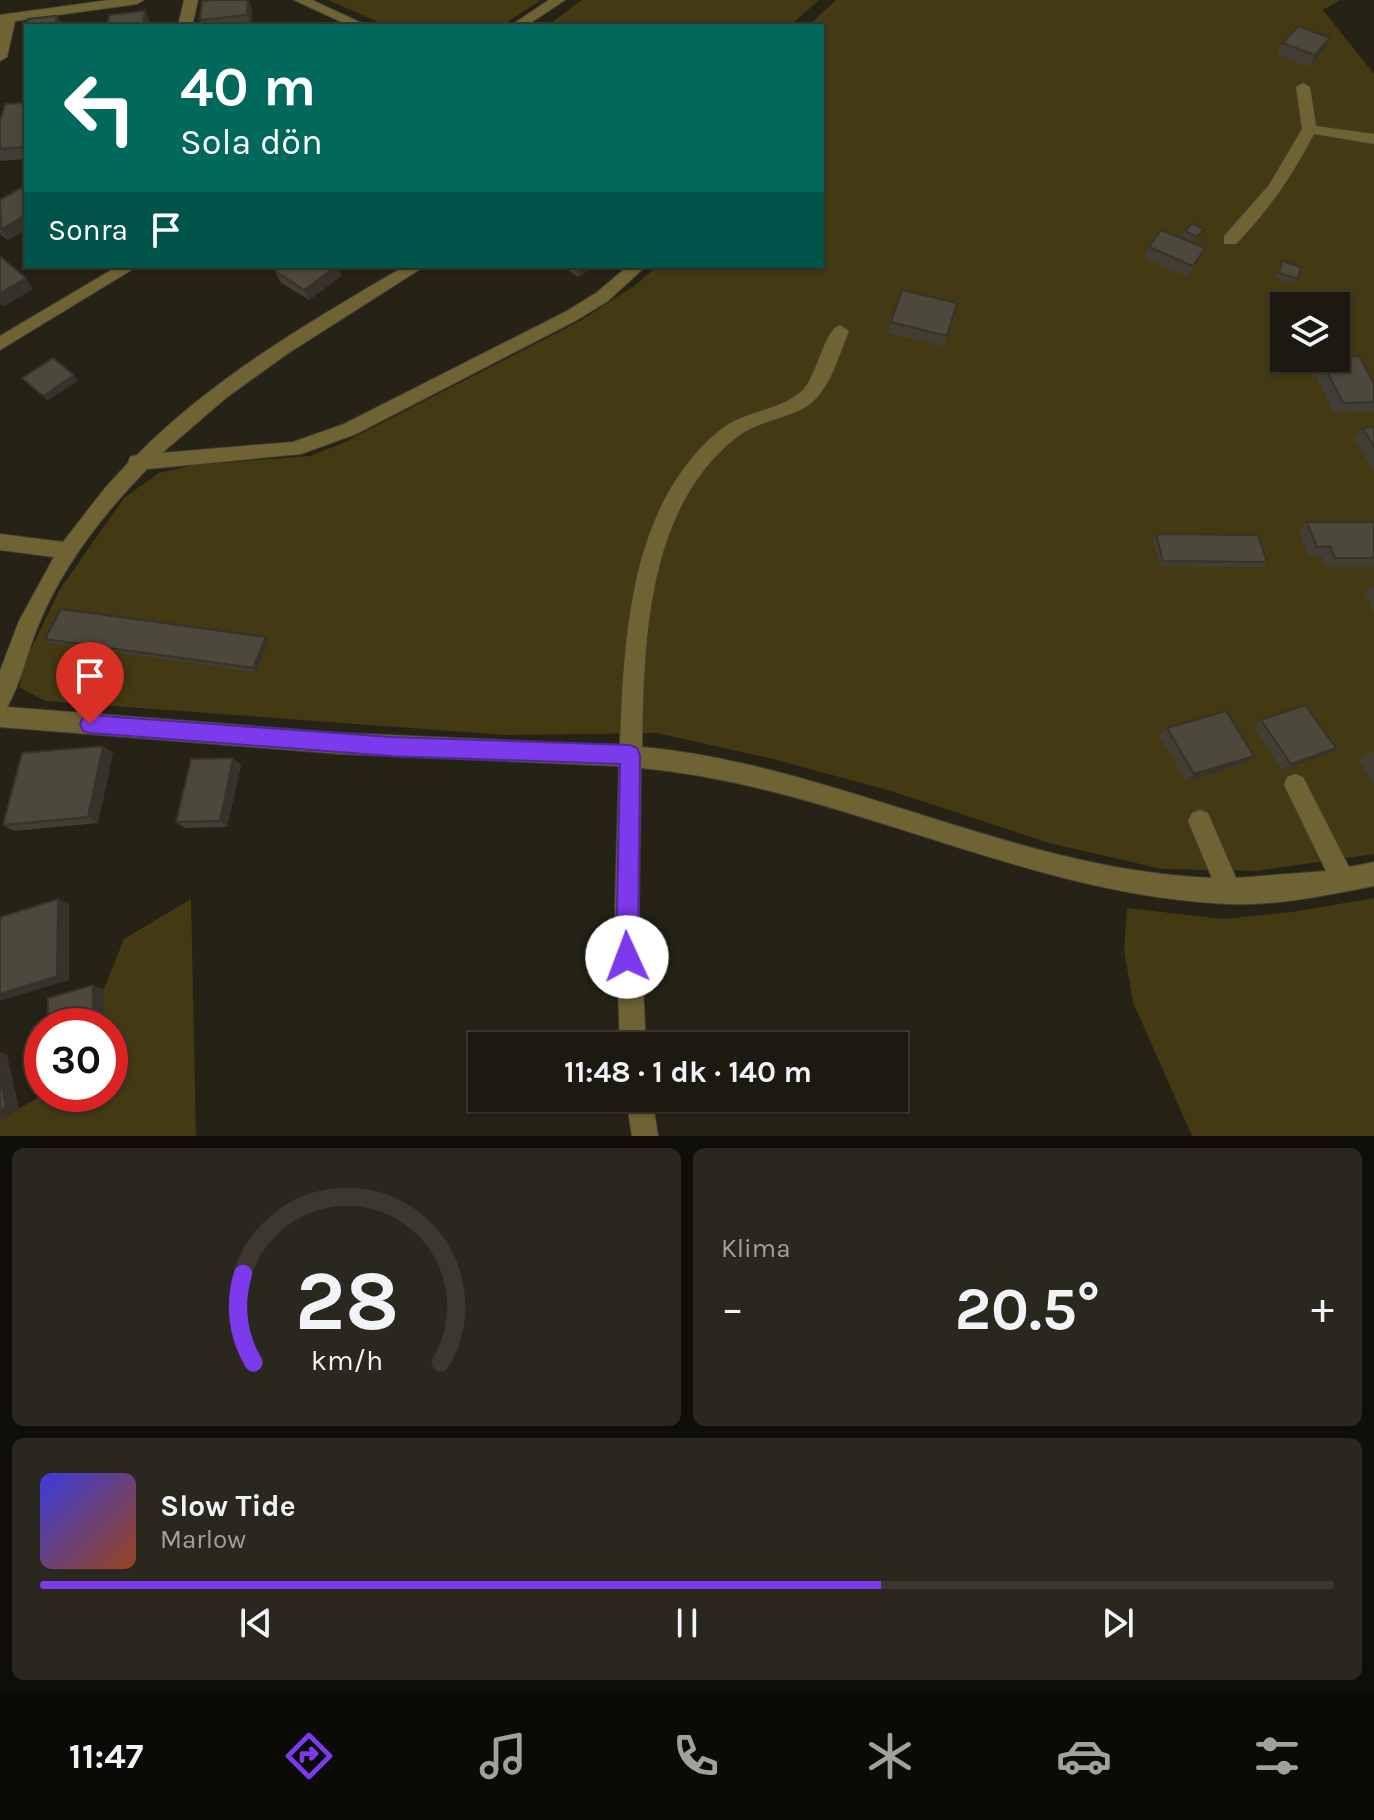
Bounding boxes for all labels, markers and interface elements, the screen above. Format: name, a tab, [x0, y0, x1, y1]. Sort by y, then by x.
text: 40 m	[180, 54, 316, 119]
icon: left	[48, 56, 152, 160]
text: Sola dön	[180, 121, 323, 163]
icon: arrive	[144, 208, 188, 252]
text: Sonra	[48, 212, 128, 248]
map controls	[1270, 292, 1350, 372]
button: layers	[1270, 292, 1350, 372]
pin	[56, 642, 124, 724]
icon: arrive	[68, 654, 112, 698]
position arrow	[585, 915, 669, 999]
speed limit sign: 30	[24, 1008, 128, 1112]
text: 11:48 · 1 dk · 140 m	[564, 1054, 812, 1090]
text: Klima	[721, 1233, 790, 1264]
text: 28	[294, 1253, 399, 1350]
text: 20.5°	[955, 1274, 1100, 1344]
text: −	[721, 1283, 744, 1334]
text: +	[1311, 1283, 1334, 1334]
text: km/h	[310, 1344, 383, 1377]
text: Slow Tide	[160, 1488, 296, 1524]
text: Marlow	[160, 1524, 246, 1555]
icon: previous	[234, 1601, 278, 1645]
icon: pause	[665, 1601, 709, 1645]
icon: next	[1096, 1601, 1140, 1645]
icon: directions	[281, 1728, 337, 1784]
icon: music	[475, 1728, 531, 1784]
icon: phone	[668, 1728, 724, 1784]
icon: climate	[862, 1728, 918, 1784]
icon: car	[1056, 1728, 1112, 1784]
icon: filters	[1249, 1728, 1305, 1784]
text: 11:47	[69, 1735, 144, 1777]

